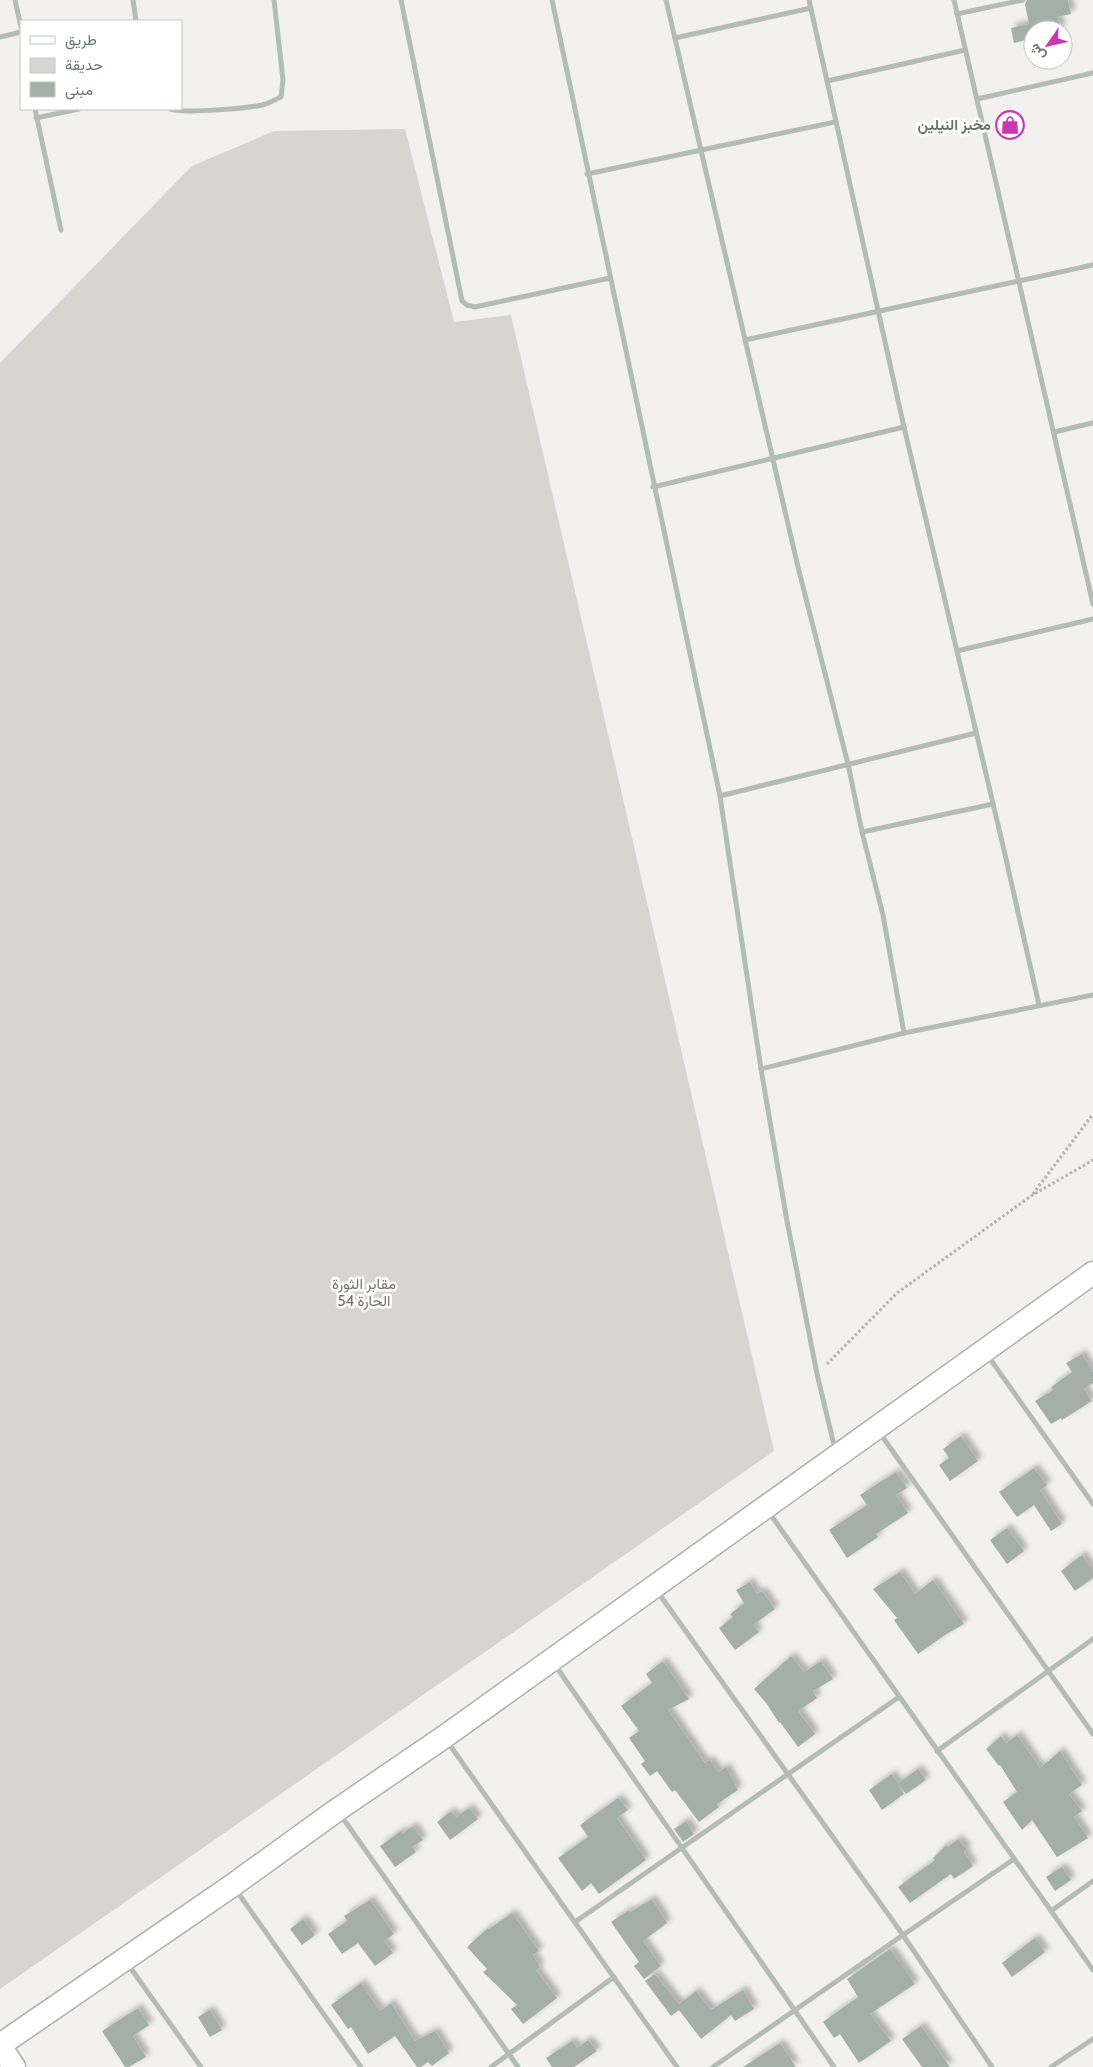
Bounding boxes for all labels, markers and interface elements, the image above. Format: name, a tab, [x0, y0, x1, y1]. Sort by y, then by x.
legend	[20, 20, 182, 110]
north arrow	[1023, 20, 1073, 70]
text: طريق	[65, 31, 97, 50]
text: ش	[1025, 40, 1049, 64]
text: حديقة	[65, 56, 103, 74]
text: مبنى	[65, 81, 93, 100]
shop icon: مخبز النيلين	[995, 110, 1025, 140]
place label: مخبز النيلين	[918, 116, 991, 134]
park label: مقابر الثورة الحارة 54	[332, 1275, 396, 1310]

